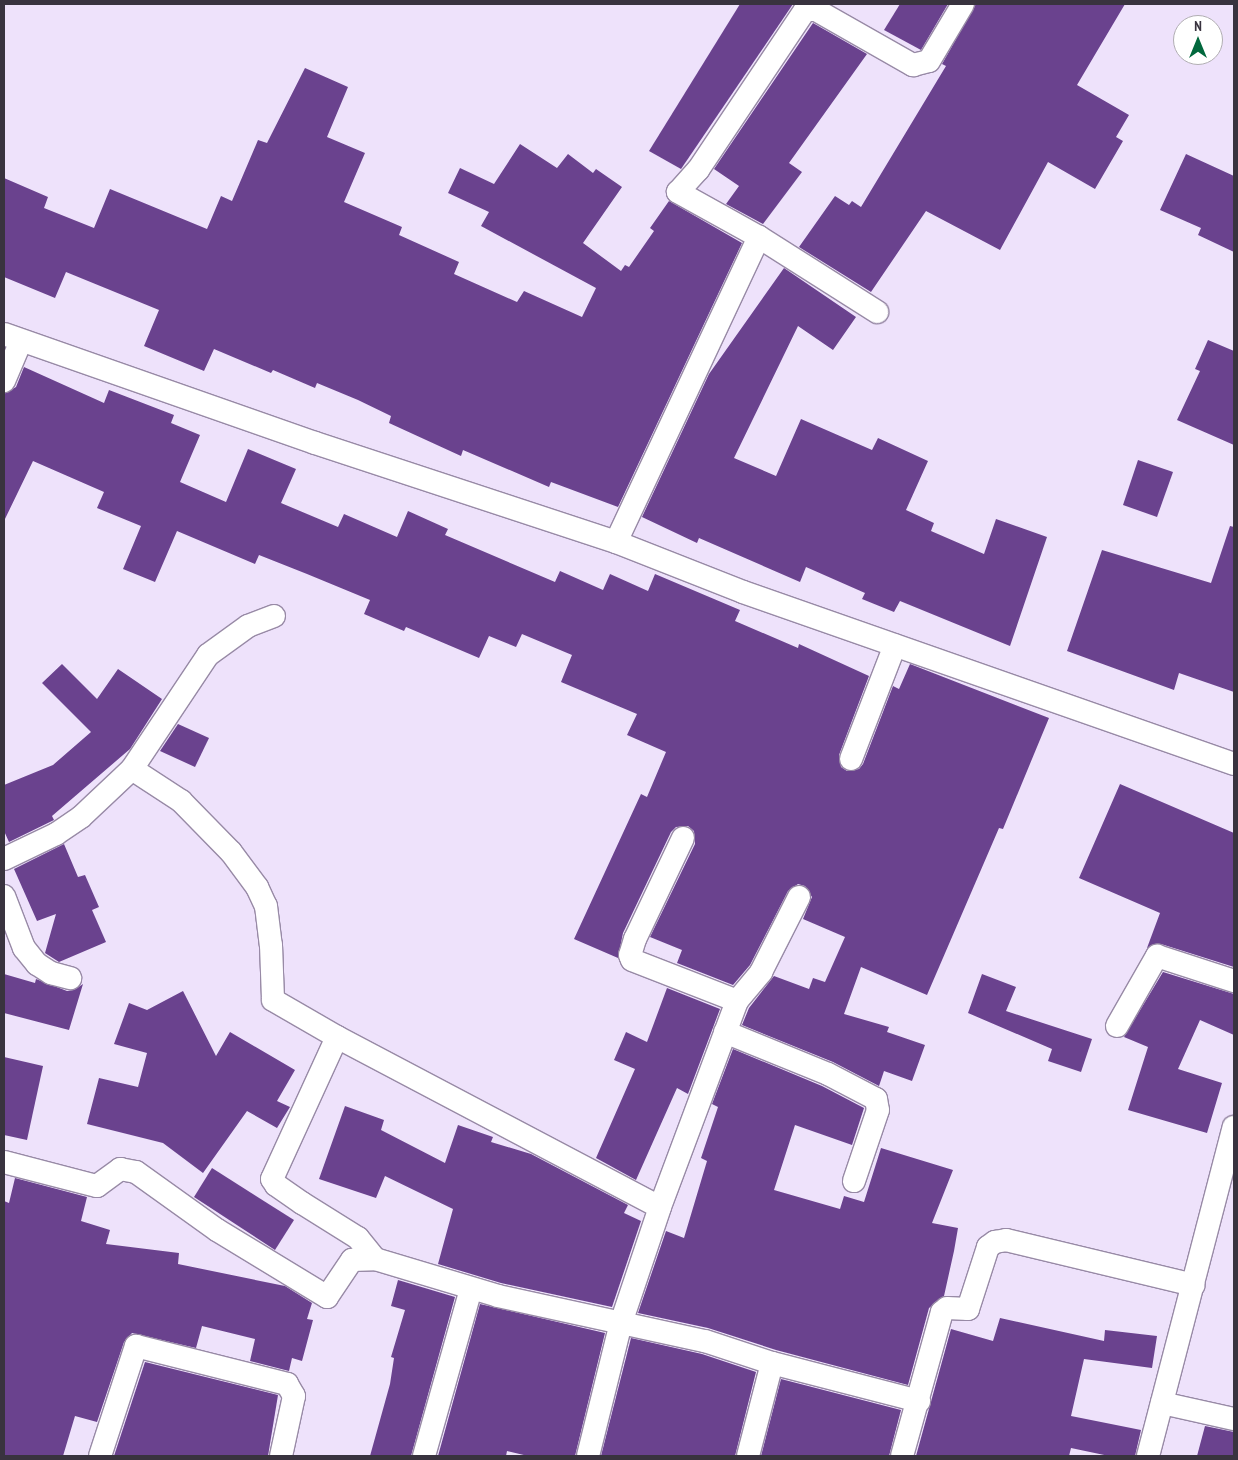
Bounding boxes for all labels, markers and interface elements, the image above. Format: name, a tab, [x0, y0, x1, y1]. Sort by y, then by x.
north arrow	[1173, 15, 1223, 65]
text: N	[1194, 17, 1202, 35]

